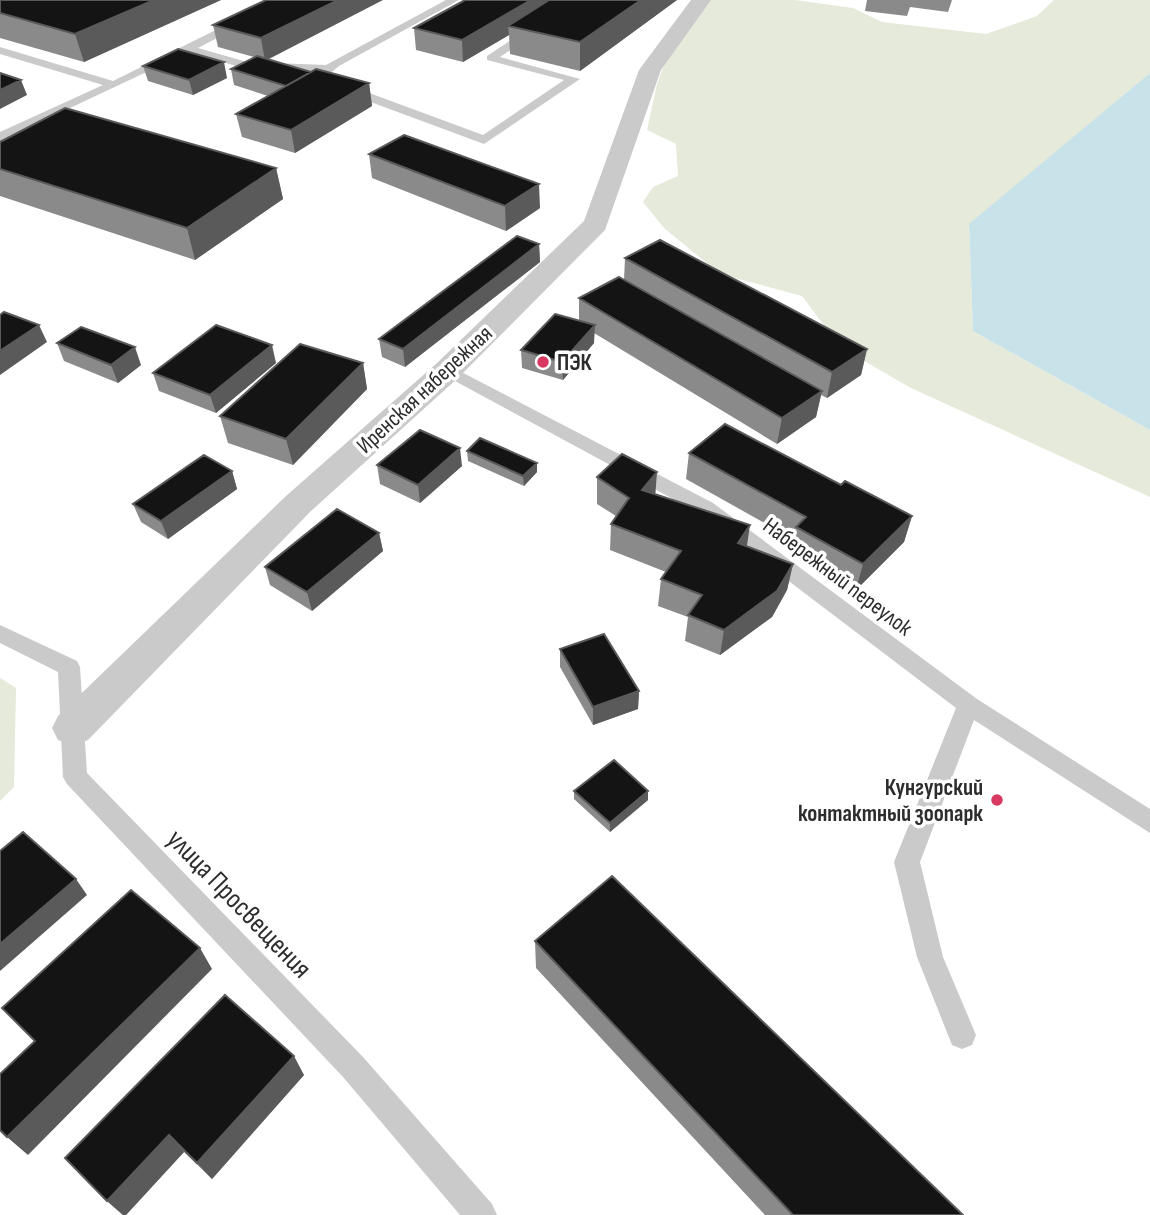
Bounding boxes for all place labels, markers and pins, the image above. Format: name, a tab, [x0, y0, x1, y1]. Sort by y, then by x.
place label: ПЭК	[557, 349, 593, 377]
marker: ПЭК	[535, 354, 551, 370]
place label: Кунгурский контактный зоопарк	[798, 774, 983, 828]
marker: Кунгурский контактный зоопарк	[989, 792, 1005, 808]

